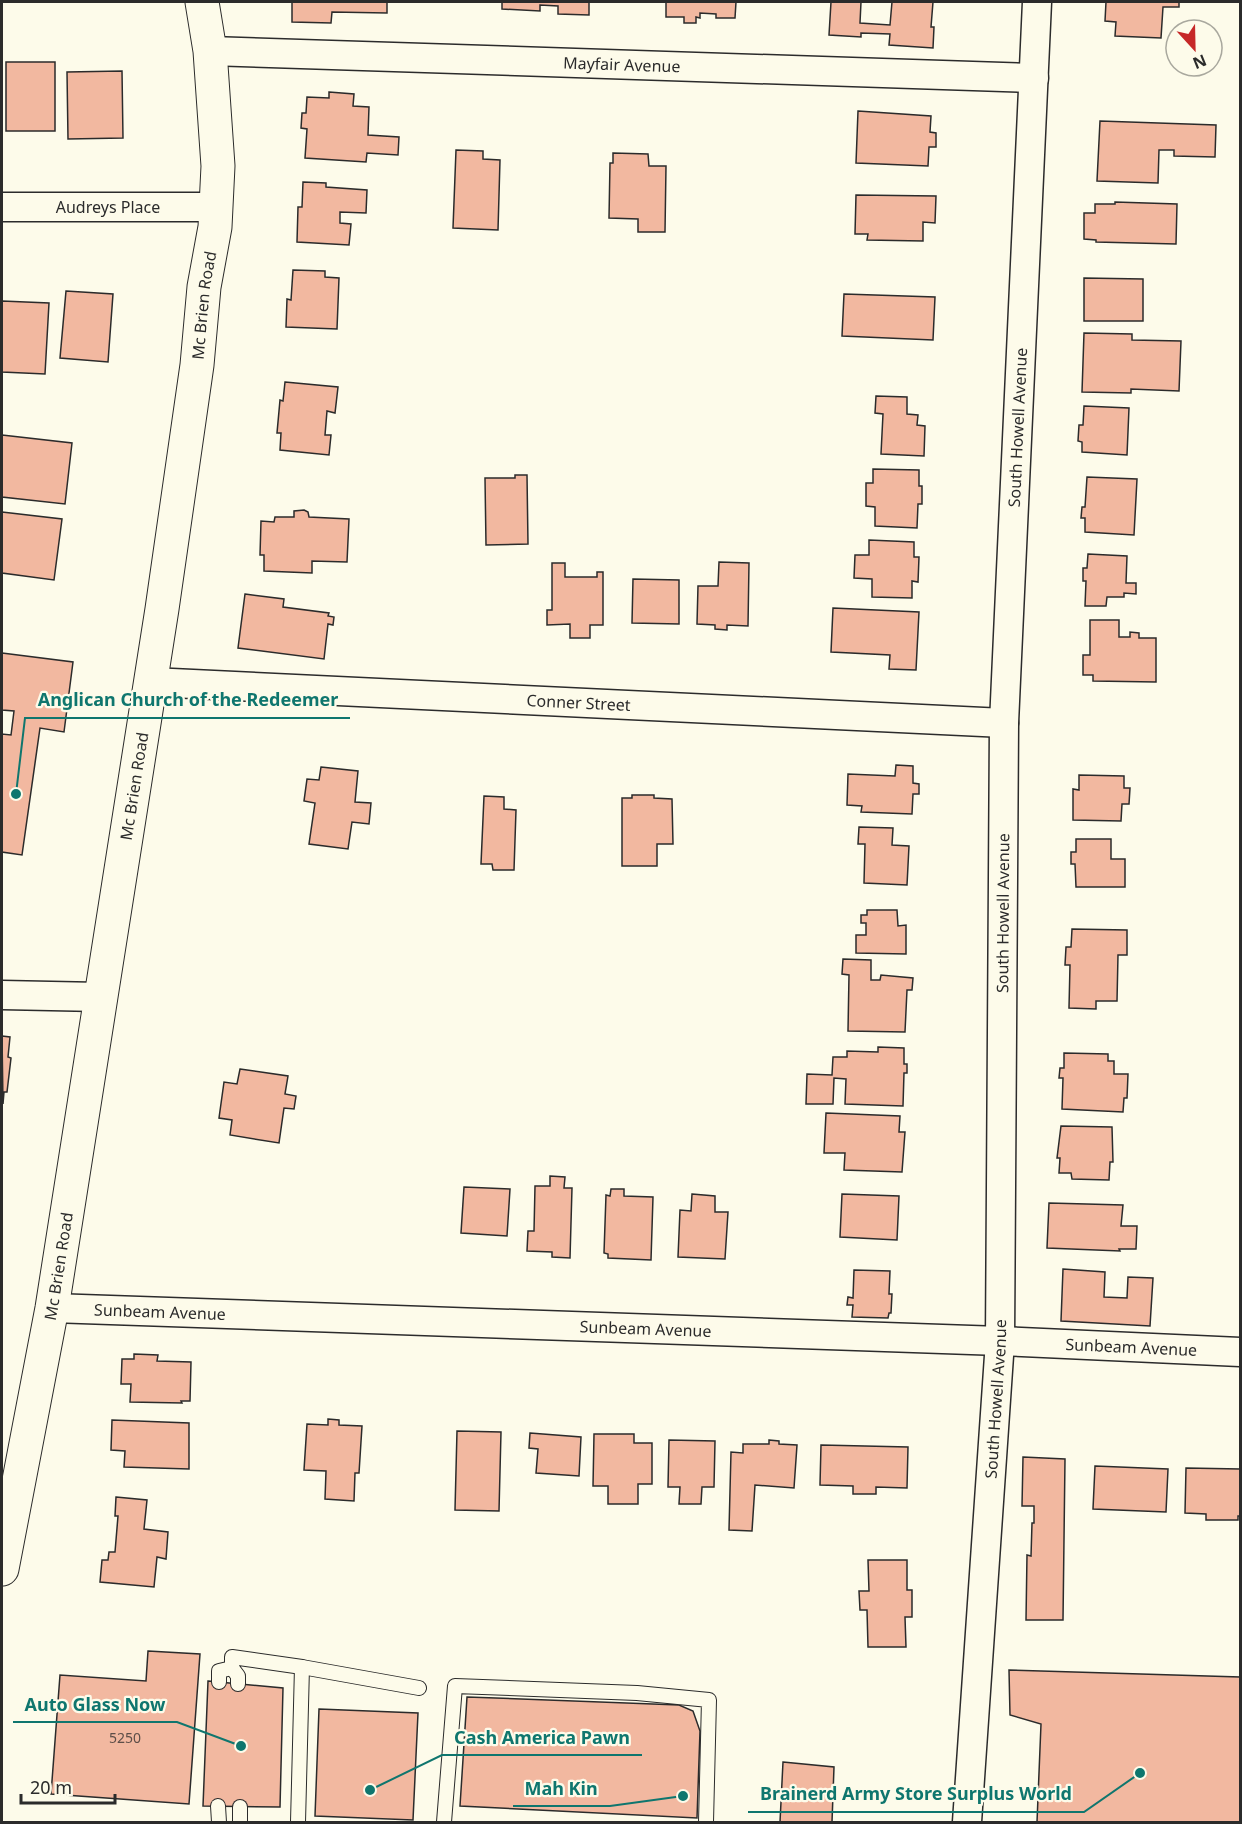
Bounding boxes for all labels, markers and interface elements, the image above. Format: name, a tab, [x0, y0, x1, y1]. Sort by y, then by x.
north arrow	[1164, 18, 1224, 78]
text: N	[1189, 49, 1210, 75]
street label: Mayfair Avenue	[563, 52, 681, 77]
street label: Audreys Place	[56, 196, 160, 218]
street label: Mc Brien Road	[187, 249, 221, 360]
street label: South Howell Avenue	[1003, 347, 1032, 508]
callout: Anglican Church of the Redeemer	[25, 682, 350, 718]
text: Anglican Church of the Redeemer	[38, 687, 338, 711]
street label: Conner Street	[526, 689, 631, 716]
street label: Mc Brien Road	[115, 731, 153, 842]
street label: South Howell Avenue	[991, 833, 1014, 993]
street label: Mc Brien Road	[39, 1211, 78, 1322]
street label: Sunbeam Avenue	[94, 1298, 226, 1325]
street label: Sunbeam Avenue	[579, 1315, 712, 1342]
street label: South Howell Avenue	[980, 1319, 1011, 1479]
street label: Sunbeam Avenue	[1065, 1333, 1198, 1361]
callout: Auto Glass Now	[13, 1686, 177, 1722]
text: Auto Glass Now	[25, 1692, 166, 1716]
callout: Cash America Pawn	[442, 1719, 642, 1755]
text: Cash America Pawn	[454, 1725, 630, 1749]
house number: 5250	[109, 1728, 141, 1747]
scale bar	[21, 1767, 116, 1805]
callout: Mah Kin	[513, 1770, 610, 1806]
text: 20 m	[30, 1775, 72, 1799]
text: Mah Kin	[524, 1776, 598, 1800]
callout: Brainerd Army Store Surplus World	[748, 1776, 1084, 1812]
text: Brainerd Army Store Surplus World	[760, 1781, 1072, 1805]

